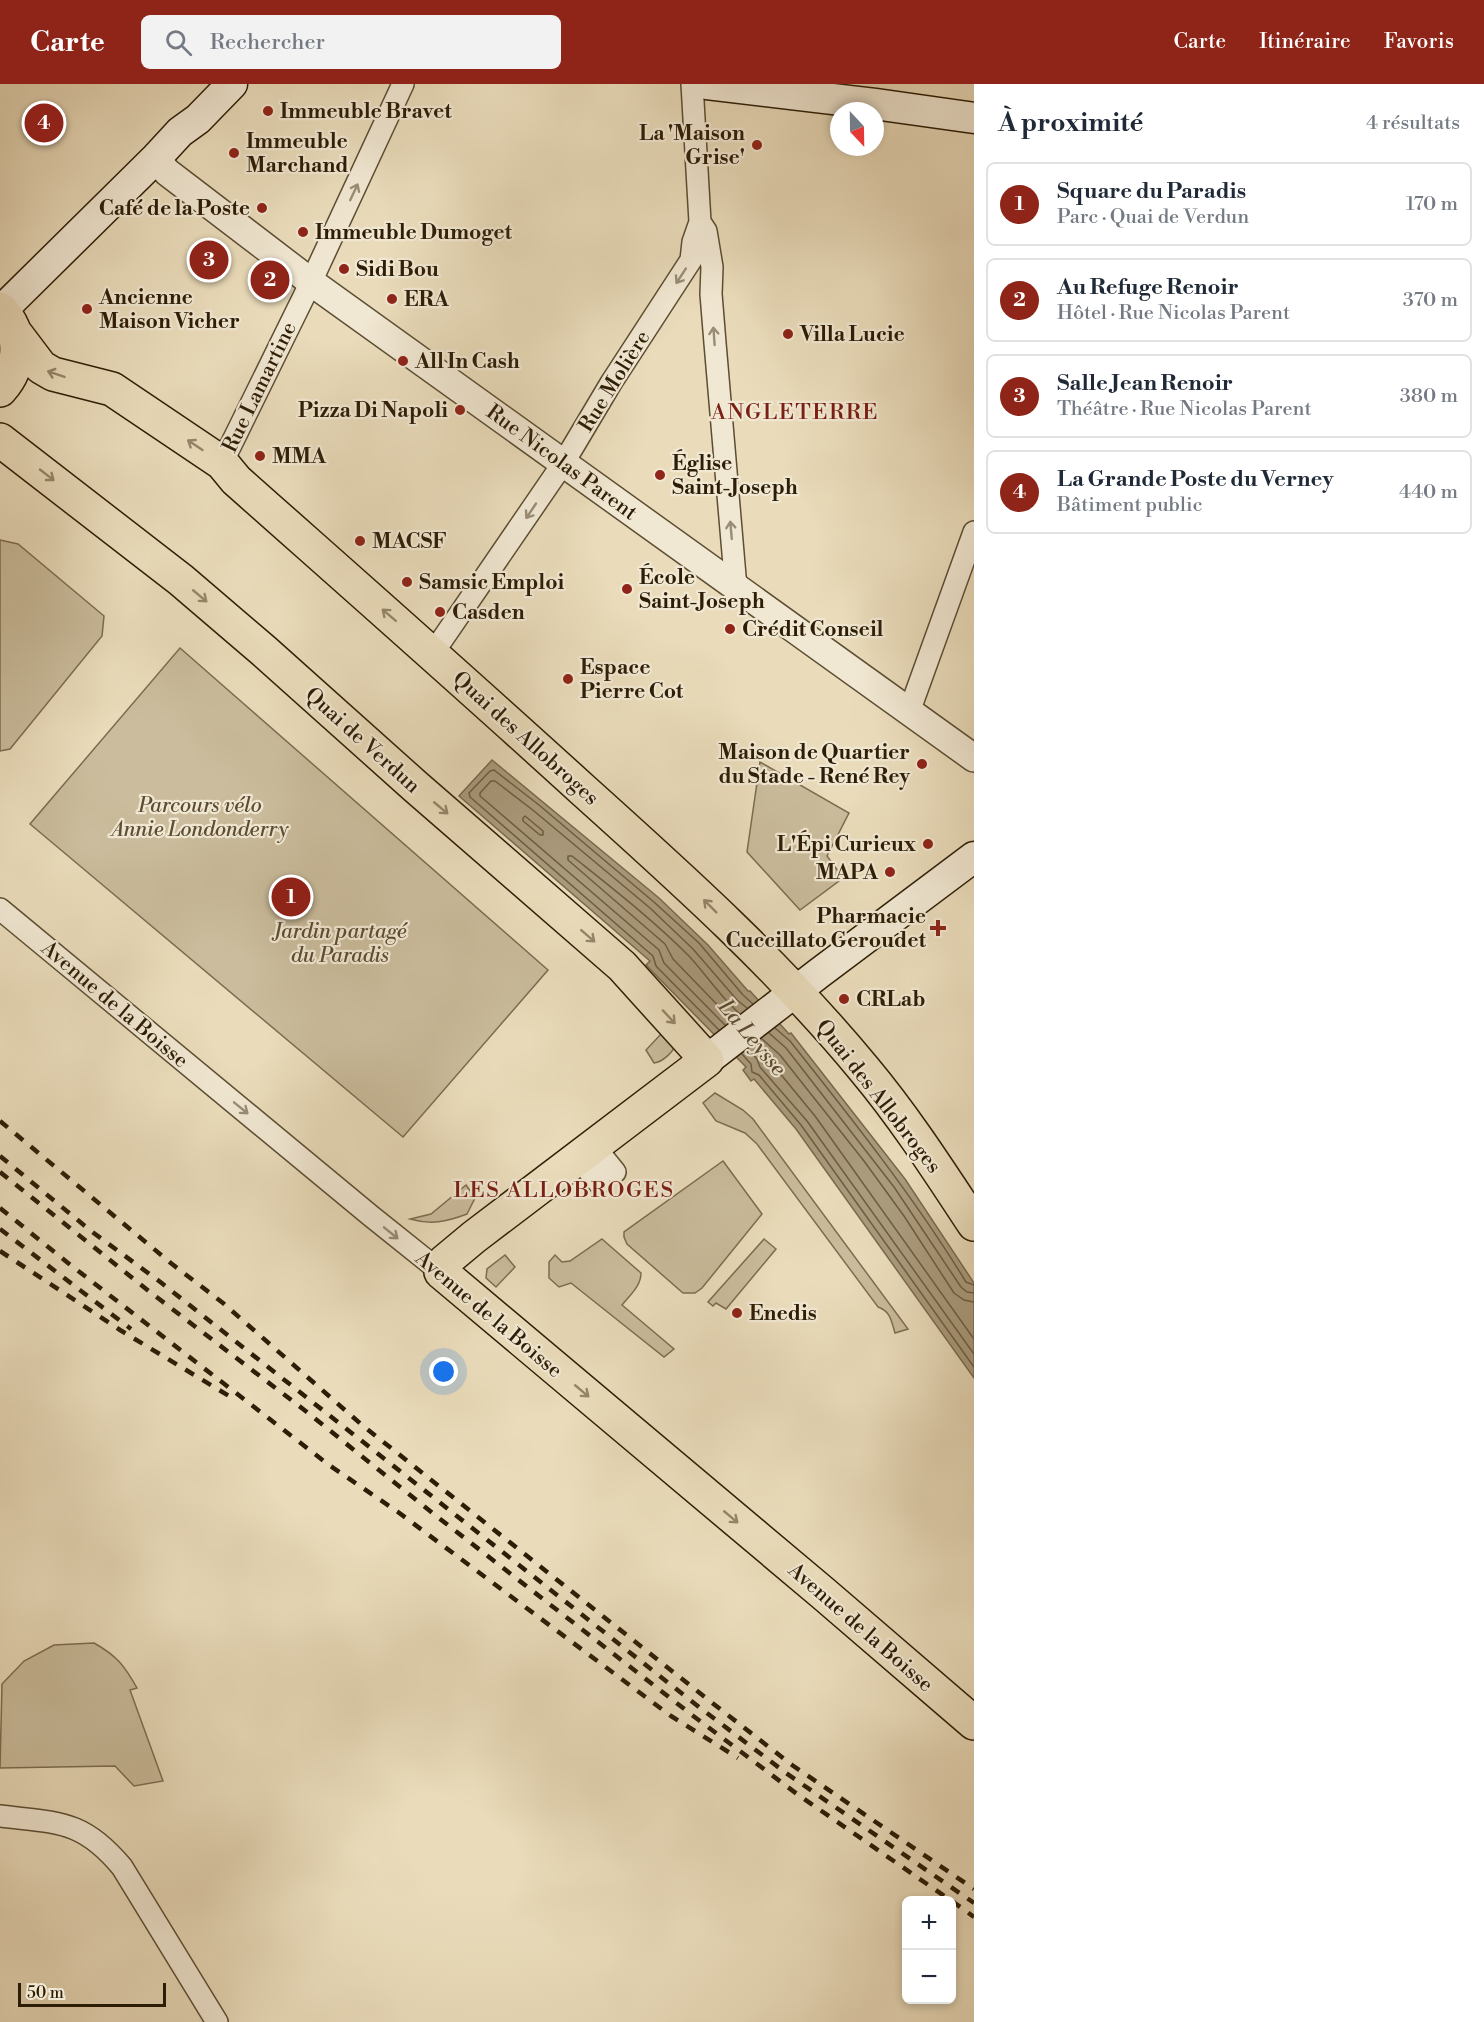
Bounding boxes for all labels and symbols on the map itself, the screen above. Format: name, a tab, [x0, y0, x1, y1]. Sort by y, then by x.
place label: Immeuble Bravet	[280, 99, 452, 125]
pin: 4	[24, 100, 63, 146]
north arrow	[830, 102, 884, 156]
marker: Immeuble Bravet	[261, 104, 275, 118]
place label: La 'Maison Grise'	[639, 121, 745, 171]
place label: Immeuble Marchand	[246, 129, 349, 179]
marker: La 'Maison Grise'	[750, 138, 764, 152]
marker: Immeuble Marchand	[227, 146, 241, 160]
one-way arrow	[348, 183, 360, 201]
place label: Café de la Poste	[99, 196, 250, 222]
marker: Café de la Poste	[255, 201, 269, 215]
place label: Immeuble Dumoget	[315, 220, 513, 246]
marker: Immeuble Dumoget	[296, 225, 310, 239]
pin: 3	[190, 238, 228, 282]
place label: Sidi Bou	[356, 257, 439, 283]
pin: 2	[250, 258, 290, 302]
marker: Sidi Bou	[337, 262, 351, 276]
one-way arrow	[675, 267, 687, 284]
place label: Ancienne Maison Vicher	[98, 285, 240, 335]
place label: ERA	[404, 287, 450, 313]
marker: ERA	[385, 292, 399, 306]
marker: Ancienne Maison Vicher	[80, 302, 94, 316]
street label: Rue Lamartine	[217, 318, 303, 457]
place label: Villa Lucie	[799, 322, 905, 348]
street label: Rue Molière	[573, 326, 656, 437]
one-way arrow	[709, 326, 720, 346]
marker: Villa Lucie	[781, 327, 795, 341]
place label: All In Cash	[414, 349, 520, 375]
marker: All In Cash	[396, 354, 410, 368]
one-way arrow	[47, 367, 66, 378]
place label: Pizza Di Napoli	[298, 398, 448, 424]
street label: Rue Nicolas Parent	[481, 399, 642, 527]
district label: ANGLETERRE	[710, 399, 879, 426]
marker: Pizza Di Napoli	[453, 403, 467, 417]
one-way arrow	[188, 439, 204, 451]
place label: MMA	[272, 444, 327, 470]
marker: MMA	[253, 449, 267, 463]
place label: Église Saint-Joseph	[672, 449, 798, 501]
marker: Église Saint-Joseph	[653, 468, 667, 482]
one-way arrow	[38, 469, 54, 482]
one-way arrow	[525, 502, 537, 519]
one-way arrow	[725, 521, 736, 541]
place label: MACSF	[372, 529, 447, 555]
marker: MACSF	[353, 534, 367, 548]
place label: École Saint-Joseph	[639, 563, 765, 615]
place label: Samsic Emploi	[419, 570, 564, 596]
marker: Samsic Emploi	[400, 575, 414, 589]
marker: École Saint-Joseph	[620, 582, 634, 596]
one-way arrow	[192, 589, 207, 603]
place label: Casden	[452, 600, 525, 626]
marker: Casden	[433, 605, 447, 619]
one-way arrow	[382, 608, 397, 622]
place label: Crédit Conseil	[742, 617, 884, 643]
marker: Crédit Conseil	[723, 622, 737, 636]
place label: Espace Pierre Cot	[580, 655, 684, 705]
street label: Quai des Allobroges	[447, 666, 604, 811]
marker: Espace Pierre Cot	[561, 672, 575, 686]
street label: Quai de Verdun	[299, 682, 426, 800]
place label: Maison de Quartier du Stade - René Rey	[718, 740, 910, 790]
marker: Maison de Quartier du Stade - René Rey	[915, 757, 929, 771]
park label: Parcours vélo Annie Londonderry	[110, 793, 289, 843]
one-way arrow	[433, 801, 448, 815]
place label: L'Épi Curieux	[777, 830, 917, 858]
marker: L'Épi Curieux	[921, 837, 935, 851]
place label: MAPA	[816, 860, 879, 886]
marker: MAPA	[883, 865, 897, 879]
pin: 1	[272, 874, 310, 920]
one-way arrow	[703, 899, 718, 913]
place label: Pharmacie Cuccillato Geroudet	[726, 904, 927, 954]
park label: Jardin partagé du Paradis	[272, 919, 408, 969]
marker: Pharmacie Cuccillato Geroudet	[931, 921, 945, 935]
one-way arrow	[580, 929, 595, 943]
street label: Avenue de la Boisse	[35, 935, 193, 1074]
place label: CRLab	[856, 987, 925, 1013]
marker: CRLab	[837, 992, 851, 1006]
water label: La Leysse	[711, 993, 792, 1082]
one-way arrow	[662, 1009, 676, 1024]
street label: Quai des Allobroges	[810, 1015, 946, 1179]
one-way arrow	[233, 1101, 248, 1115]
district label: LES ALLOBROGES	[453, 1177, 675, 1204]
one-way arrow	[383, 1226, 399, 1239]
street label: Avenue de la Boisse	[409, 1245, 567, 1384]
place label: Enedis	[749, 1301, 817, 1327]
marker: Enedis	[730, 1306, 744, 1320]
your location	[429, 1357, 458, 1386]
one-way arrow	[574, 1385, 590, 1398]
one-way arrow	[723, 1510, 738, 1524]
street label: Avenue de la Boisse	[782, 1557, 938, 1698]
scale bar	[18, 1980, 166, 2008]

